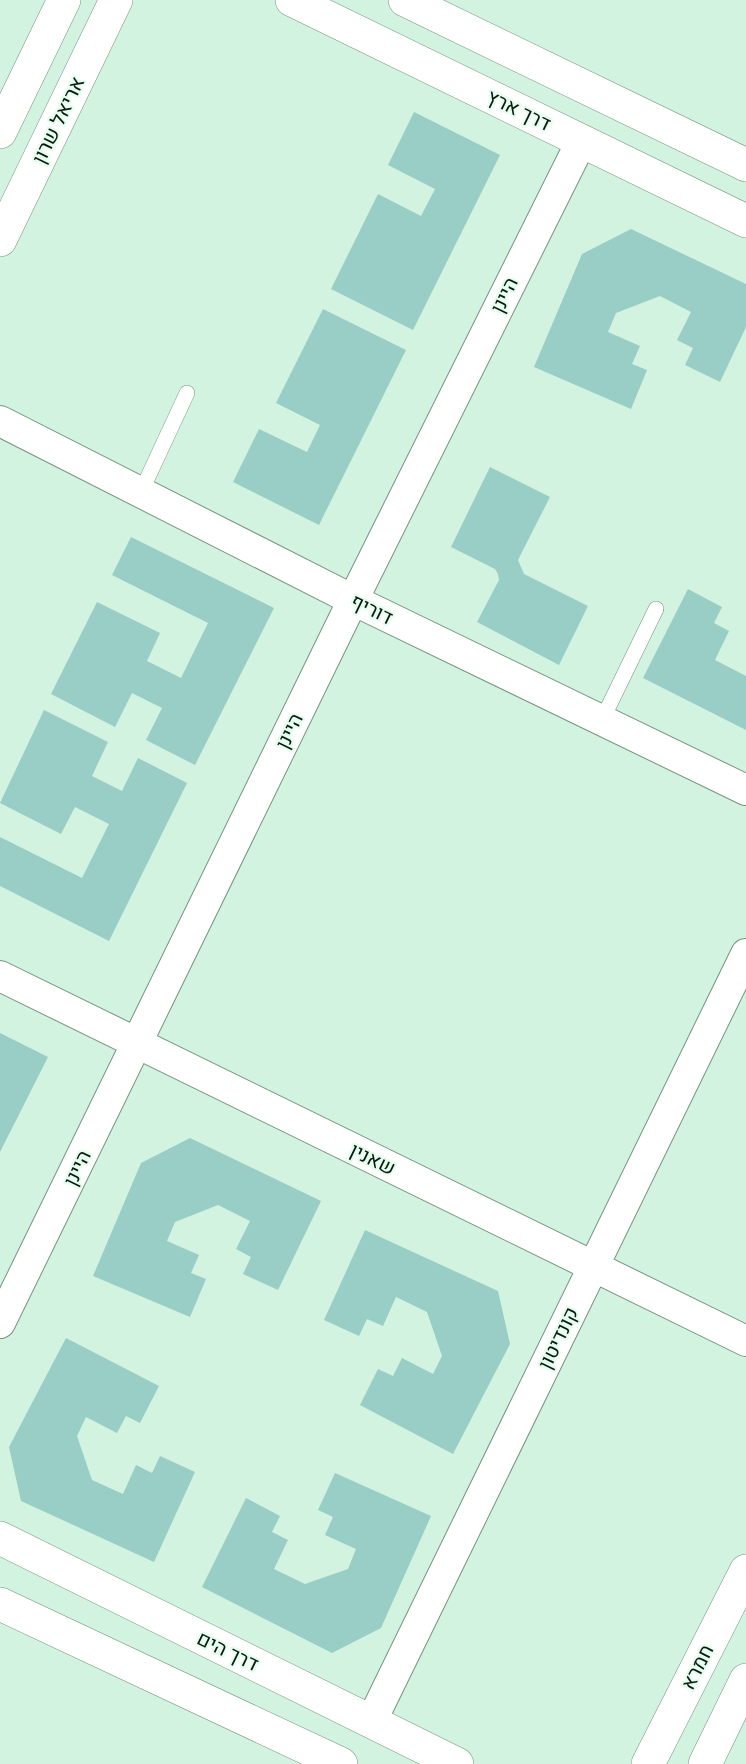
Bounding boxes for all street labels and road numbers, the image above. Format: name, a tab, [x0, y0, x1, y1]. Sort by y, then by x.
street label: אריאל שרון	[27, 73, 89, 167]
street label: דרך ארץ	[483, 84, 555, 136]
street label: היינן	[485, 273, 523, 317]
street label: דוריף	[347, 589, 397, 629]
street label: היינן	[270, 709, 308, 753]
street label: שאנין	[346, 1138, 400, 1180]
street label: היינן	[58, 1146, 96, 1190]
street label: קונדיטון	[533, 1303, 583, 1373]
street label: דרך הים	[193, 1626, 263, 1676]
street label: חמרא	[676, 1640, 718, 1694]

